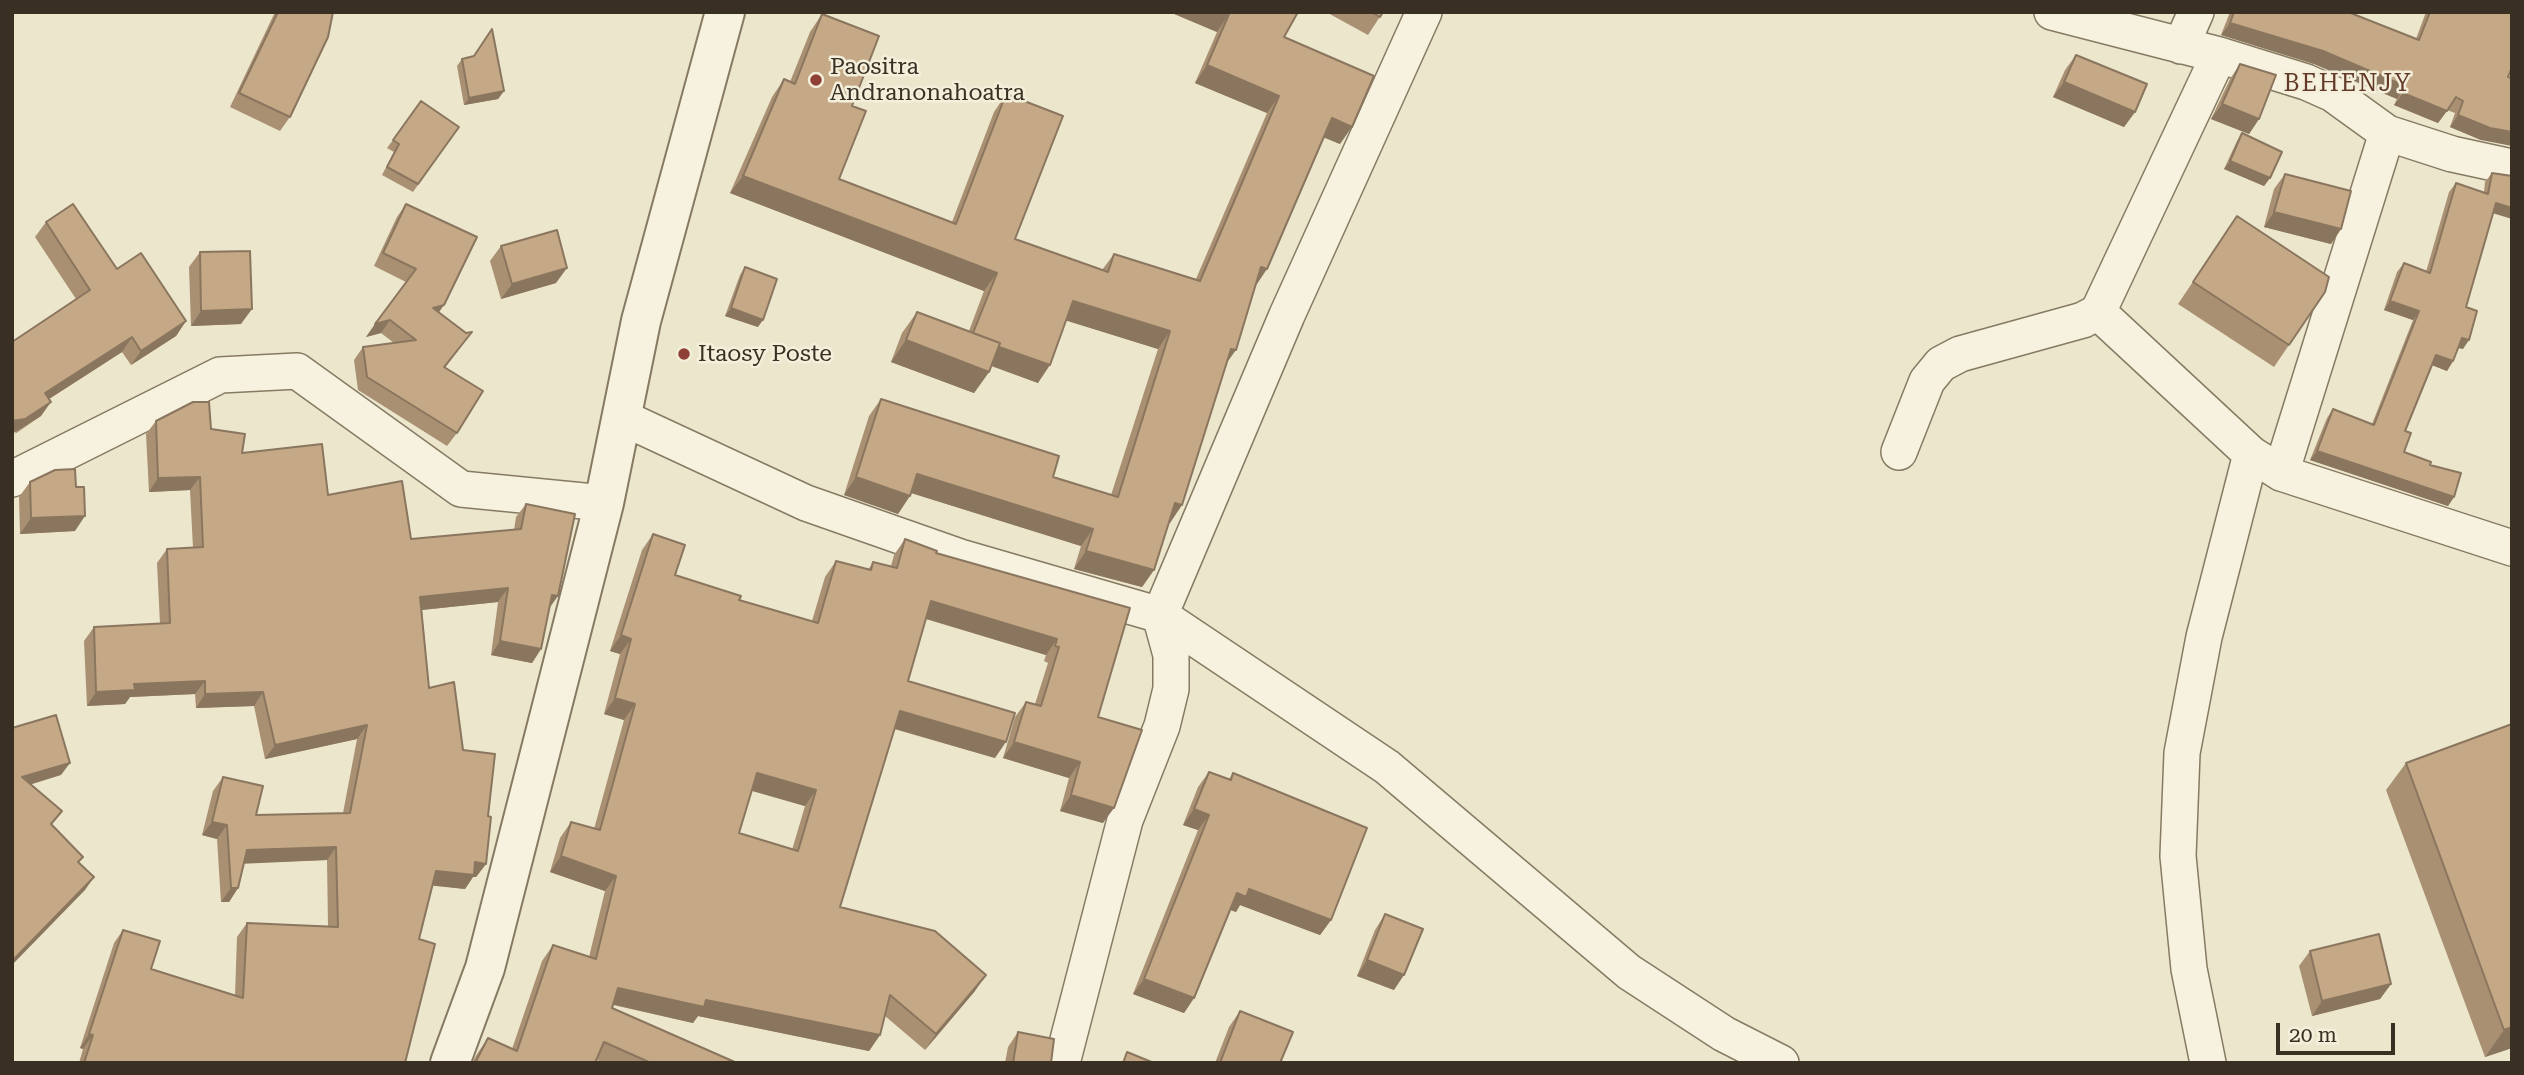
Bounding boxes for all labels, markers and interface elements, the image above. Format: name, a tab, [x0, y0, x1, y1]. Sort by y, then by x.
place label: Paositra Andranonahoatra	[830, 53, 1025, 107]
district label: BEHENJY	[2284, 70, 2412, 98]
marker: Paositra Andranonahoatra	[808, 72, 824, 88]
place label: Itaosy Poste	[698, 340, 832, 368]
marker: Itaosy Poste	[676, 346, 692, 362]
scale bar	[2279, 1009, 2398, 1052]
text: 20 m	[2289, 1023, 2337, 1047]

